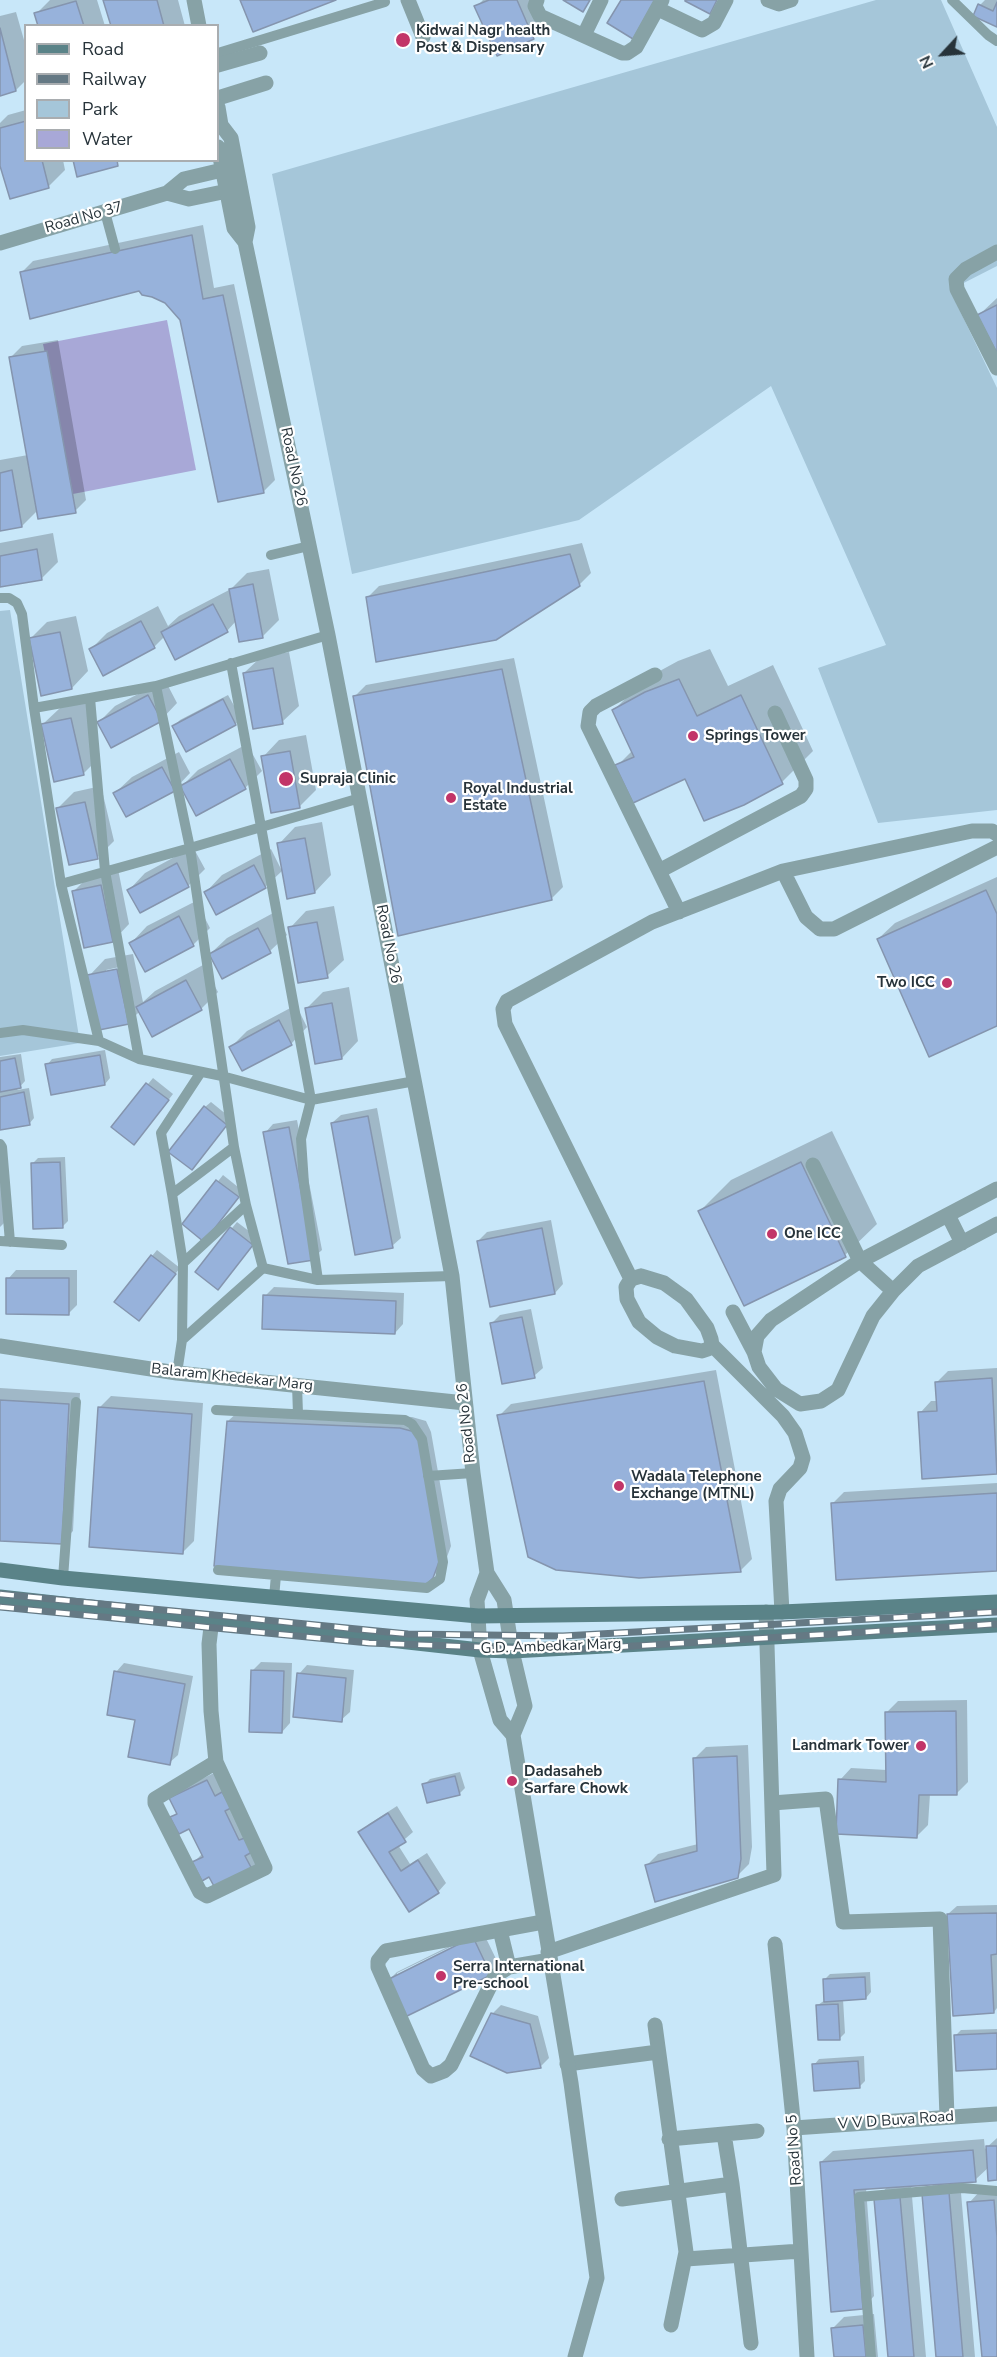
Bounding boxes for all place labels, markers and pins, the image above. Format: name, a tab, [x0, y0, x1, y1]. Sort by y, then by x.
place label: Kidwai Nagr health Post & Dispensary	[416, 22, 550, 57]
marker: Kidwai Nagr health Post & Dispensary	[394, 31, 412, 49]
place label: Springs Tower	[705, 727, 806, 745]
marker: Springs Tower	[686, 729, 700, 743]
marker: Supraja Clinic	[277, 770, 295, 788]
place label: Supraja Clinic	[300, 770, 396, 788]
place label: Royal Industrial Estate	[463, 780, 573, 815]
marker: Royal Industrial Estate	[444, 791, 458, 805]
place label: Two ICC	[877, 974, 935, 992]
marker: Two ICC	[940, 976, 954, 990]
place label: One ICC	[784, 1225, 841, 1243]
marker: One ICC	[765, 1227, 779, 1241]
place label: Wadala Telephone Exchange (MTNL)	[631, 1468, 762, 1503]
marker: Wadala Telephone Exchange (MTNL)	[612, 1479, 626, 1493]
place label: Landmark Tower	[792, 1737, 909, 1755]
marker: Landmark Tower	[914, 1739, 928, 1753]
place label: Dadasaheb Sarfare Chowk	[524, 1763, 628, 1798]
marker: Dadasaheb Sarfare Chowk	[505, 1774, 519, 1788]
place label: Serra International Pre-school	[453, 1958, 584, 1993]
marker: Serra International Pre-school	[434, 1969, 448, 1983]

